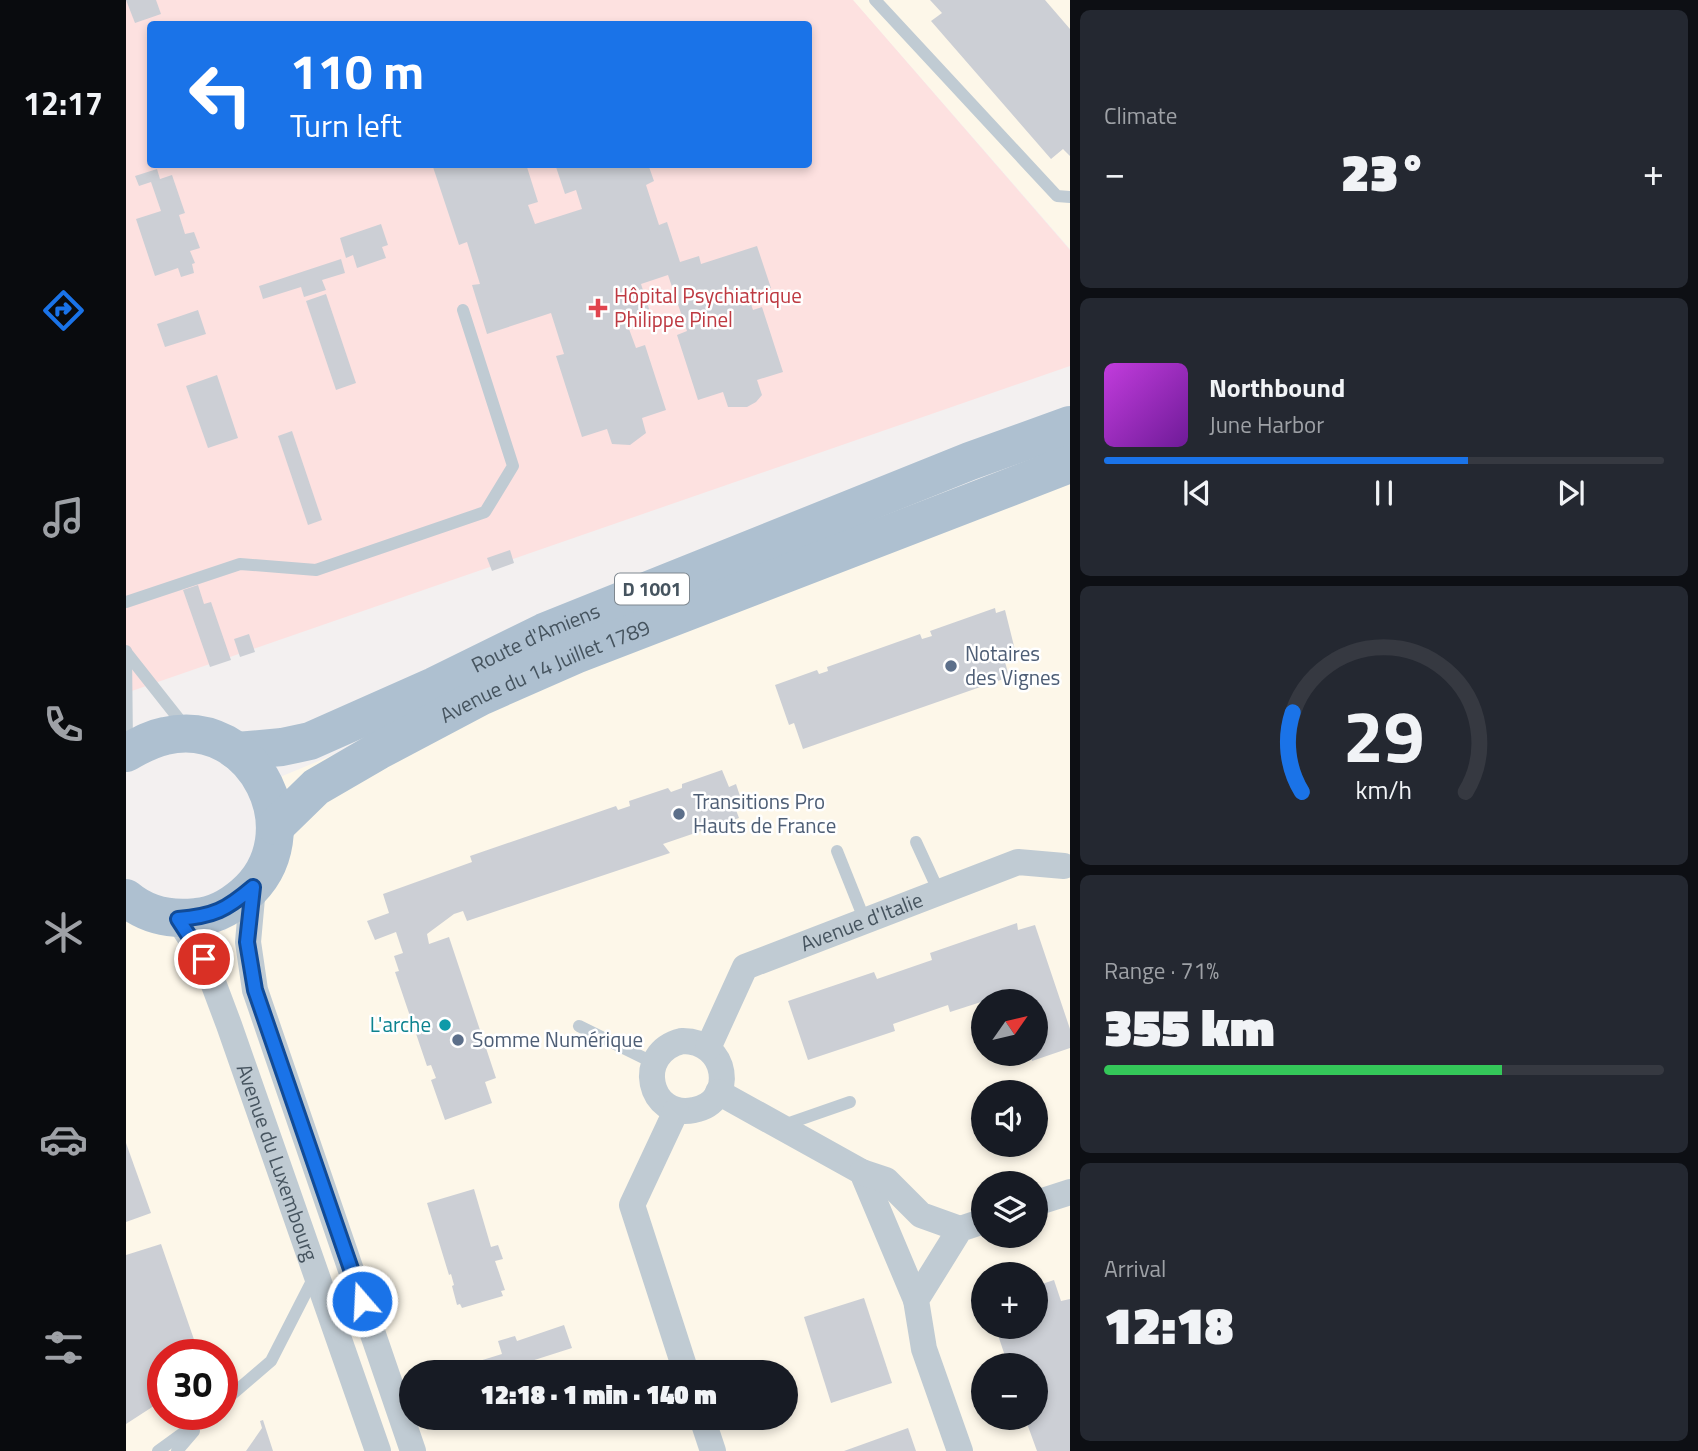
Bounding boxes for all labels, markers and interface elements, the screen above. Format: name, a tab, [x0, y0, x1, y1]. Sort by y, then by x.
text: 110 m	[290, 33, 424, 108]
icon: left	[175, 49, 266, 140]
text: 12:17	[23, 79, 103, 127]
text: Climate	[1104, 98, 1177, 133]
text: Turn left	[290, 101, 402, 149]
text: 23°	[1341, 132, 1427, 211]
text: −	[1104, 143, 1125, 201]
text: +	[1643, 143, 1664, 201]
place label: Hôpital Psychiatrique Philippe Pinel	[614, 279, 802, 335]
icon: directions	[39, 286, 88, 335]
marker: Hôpital Psychiatrique Philippe Pinel	[588, 298, 608, 318]
text: Northbound	[1209, 368, 1345, 407]
text: June Harbor	[1209, 407, 1324, 442]
icon: previous	[1178, 474, 1216, 512]
icon: pause	[1365, 474, 1403, 512]
icon: next	[1552, 474, 1590, 512]
icon: music	[39, 493, 88, 542]
road number: D 1001	[615, 574, 689, 604]
street label: Route d'Amiens	[465, 594, 605, 680]
street label: Avenue du 14 Juillet 1789	[434, 611, 655, 731]
place label: Notaires des Vignes	[965, 637, 1060, 693]
marker: Notaires des Vignes	[943, 658, 959, 674]
text: 29	[1343, 680, 1425, 790]
icon: phone	[39, 700, 88, 749]
text: km/h	[1356, 770, 1412, 808]
place label: Transitions Pro Hauts de France	[693, 785, 836, 841]
marker: Transitions Pro Hauts de France	[671, 806, 687, 822]
street label: Avenue d'Italie	[795, 883, 927, 959]
icon: climate	[39, 908, 88, 957]
pin	[174, 929, 234, 989]
icon: arrive	[185, 940, 223, 978]
text: Range · 71%	[1104, 953, 1219, 988]
text: 355 km	[1104, 987, 1275, 1066]
north arrow	[971, 989, 1048, 1066]
map controls	[971, 989, 1048, 1430]
place label: L'arche	[370, 1008, 431, 1040]
marker: L'arche	[437, 1017, 453, 1033]
place label: Somme Numérique	[472, 1023, 643, 1055]
marker: Somme Numérique	[450, 1032, 466, 1048]
street label: Avenue du Luxembourg	[229, 1059, 327, 1265]
button: sound	[971, 1080, 1048, 1157]
icon: car	[39, 1115, 88, 1164]
button: layers	[971, 1171, 1048, 1248]
text: Arrival	[1104, 1251, 1166, 1286]
button: +	[971, 1262, 1048, 1339]
position arrow	[325, 1264, 399, 1338]
text: 12:18	[1104, 1285, 1233, 1364]
icon: filters	[39, 1323, 88, 1372]
speed limit sign: 30	[147, 1339, 238, 1430]
button: −	[971, 1353, 1048, 1430]
text: 12:18 · 1 min · 140 m	[480, 1375, 717, 1414]

